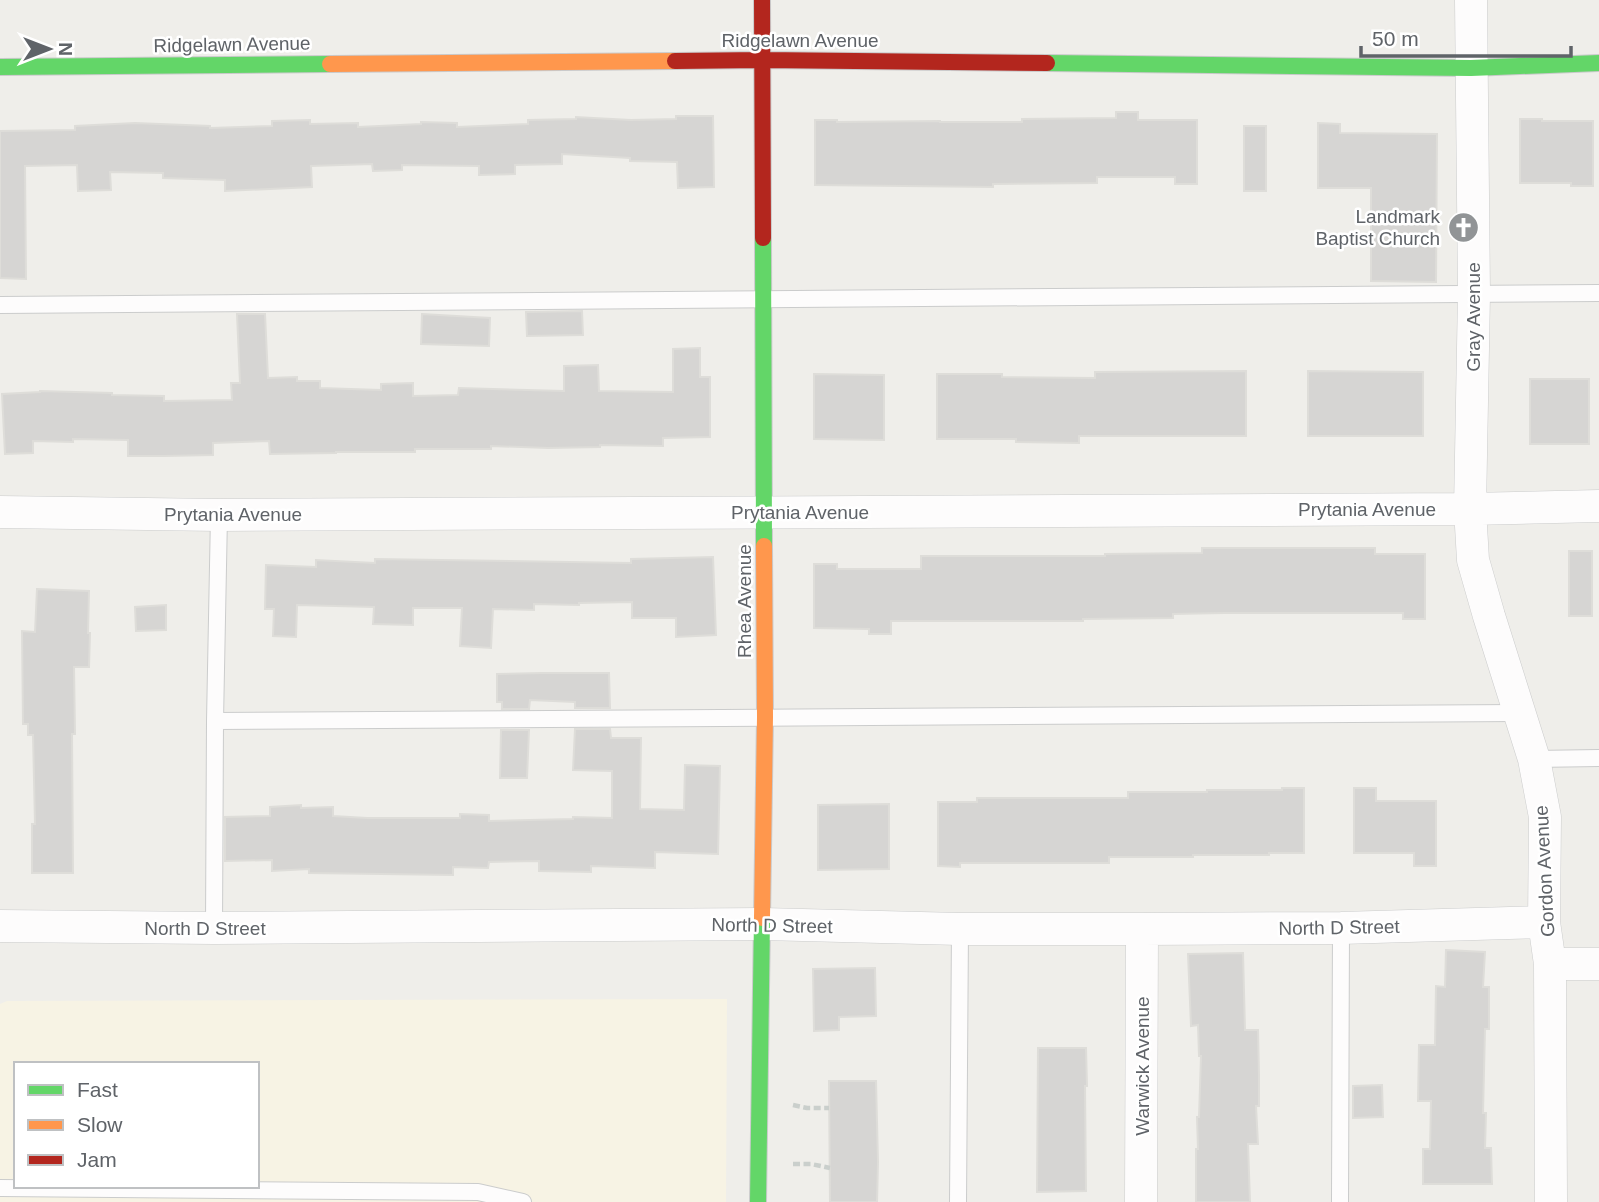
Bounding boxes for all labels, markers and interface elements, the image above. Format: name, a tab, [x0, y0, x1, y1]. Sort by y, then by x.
north arrow	[14, 14, 84, 84]
scale bar	[1361, 14, 1571, 58]
text: 50 m	[1372, 27, 1419, 50]
street label: Ridgelawn Avenue	[721, 30, 879, 51]
street label: Ridgelawn Avenue	[153, 33, 311, 56]
text: N	[55, 42, 76, 56]
place label: Landmark Baptist Church	[1315, 206, 1440, 249]
church icon: Landmark Baptist Church	[1446, 210, 1480, 244]
street label: Gray Avenue	[1463, 262, 1484, 372]
street label: Prytania Avenue	[1298, 499, 1436, 520]
street label: Prytania Avenue	[731, 502, 869, 523]
street label: Prytania Avenue	[164, 504, 302, 525]
street label: Rhea Avenue	[734, 544, 755, 658]
street label: Gordon Avenue	[1531, 805, 1558, 937]
street label: North D Street	[711, 914, 834, 937]
street label: North D Street	[1278, 916, 1401, 939]
street label: North D Street	[144, 918, 266, 939]
street label: Warwick Avenue	[1132, 996, 1153, 1136]
legend	[14, 1062, 259, 1188]
text: Fast	[77, 1078, 118, 1101]
text: Slow	[77, 1113, 123, 1136]
text: Jam	[77, 1148, 117, 1171]

